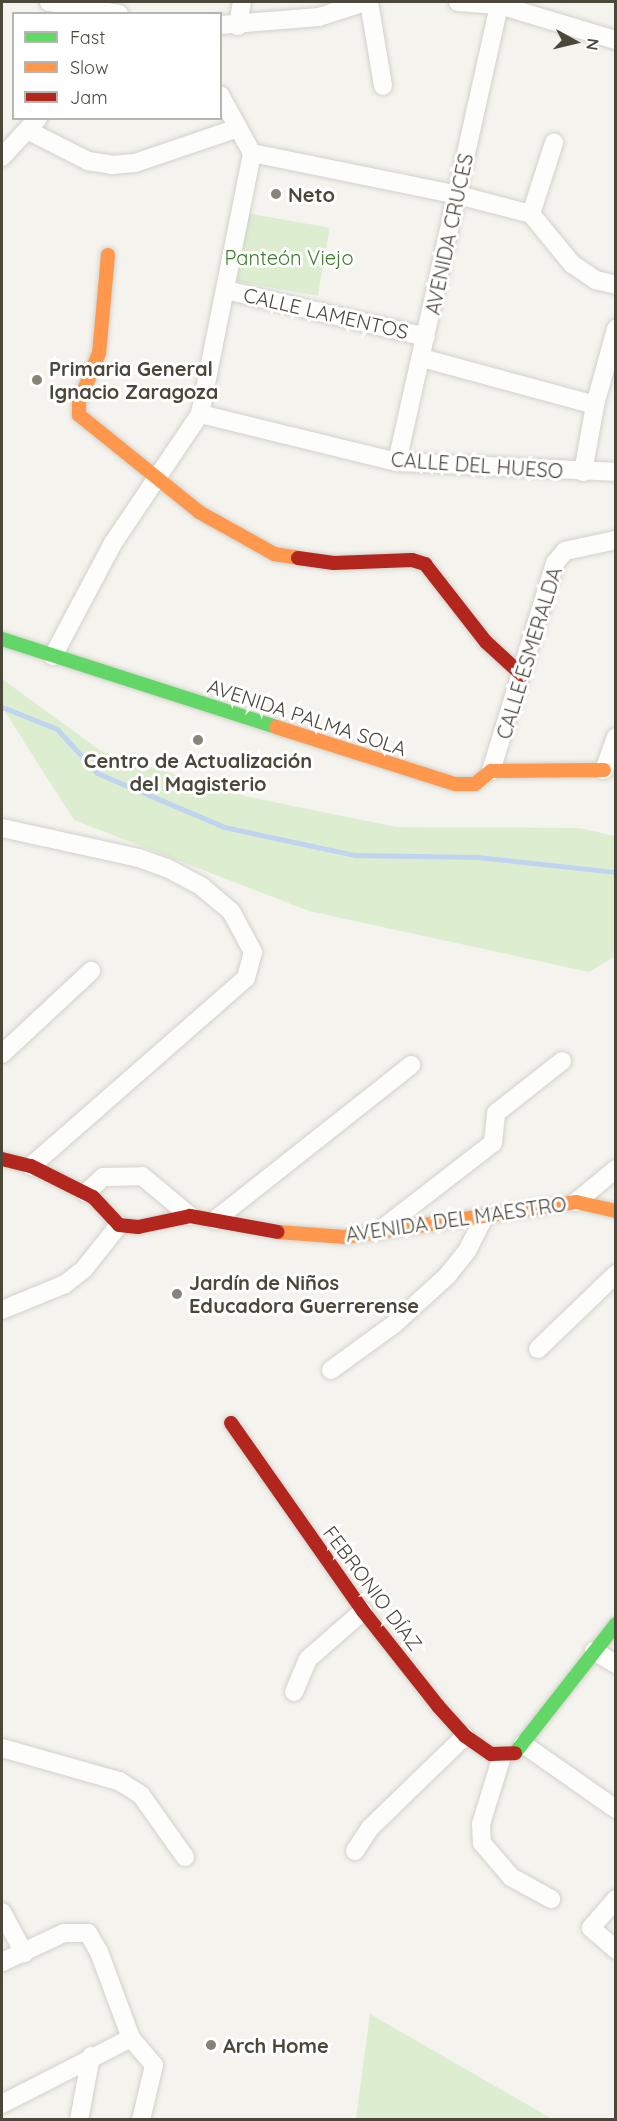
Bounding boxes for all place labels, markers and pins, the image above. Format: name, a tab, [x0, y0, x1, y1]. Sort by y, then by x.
place label: Neto	[288, 182, 335, 206]
marker: Neto	[269, 187, 283, 201]
place label: Primaria General Ignacio Zaragoza	[49, 356, 218, 403]
marker: Primaria General Ignacio Zaragoza	[30, 373, 44, 387]
marker: Centro de Actualización del Magisterio	[191, 733, 205, 747]
place label: Centro de Actualización del Magisterio	[84, 749, 312, 796]
place label: Jardín de Niños Educadora Guerrerense	[189, 1270, 419, 1317]
marker: Jardín de Niños Educadora Guerrerense	[170, 1287, 184, 1301]
place label: Arch Home	[223, 2033, 329, 2057]
marker: Arch Home	[204, 2038, 218, 2052]

